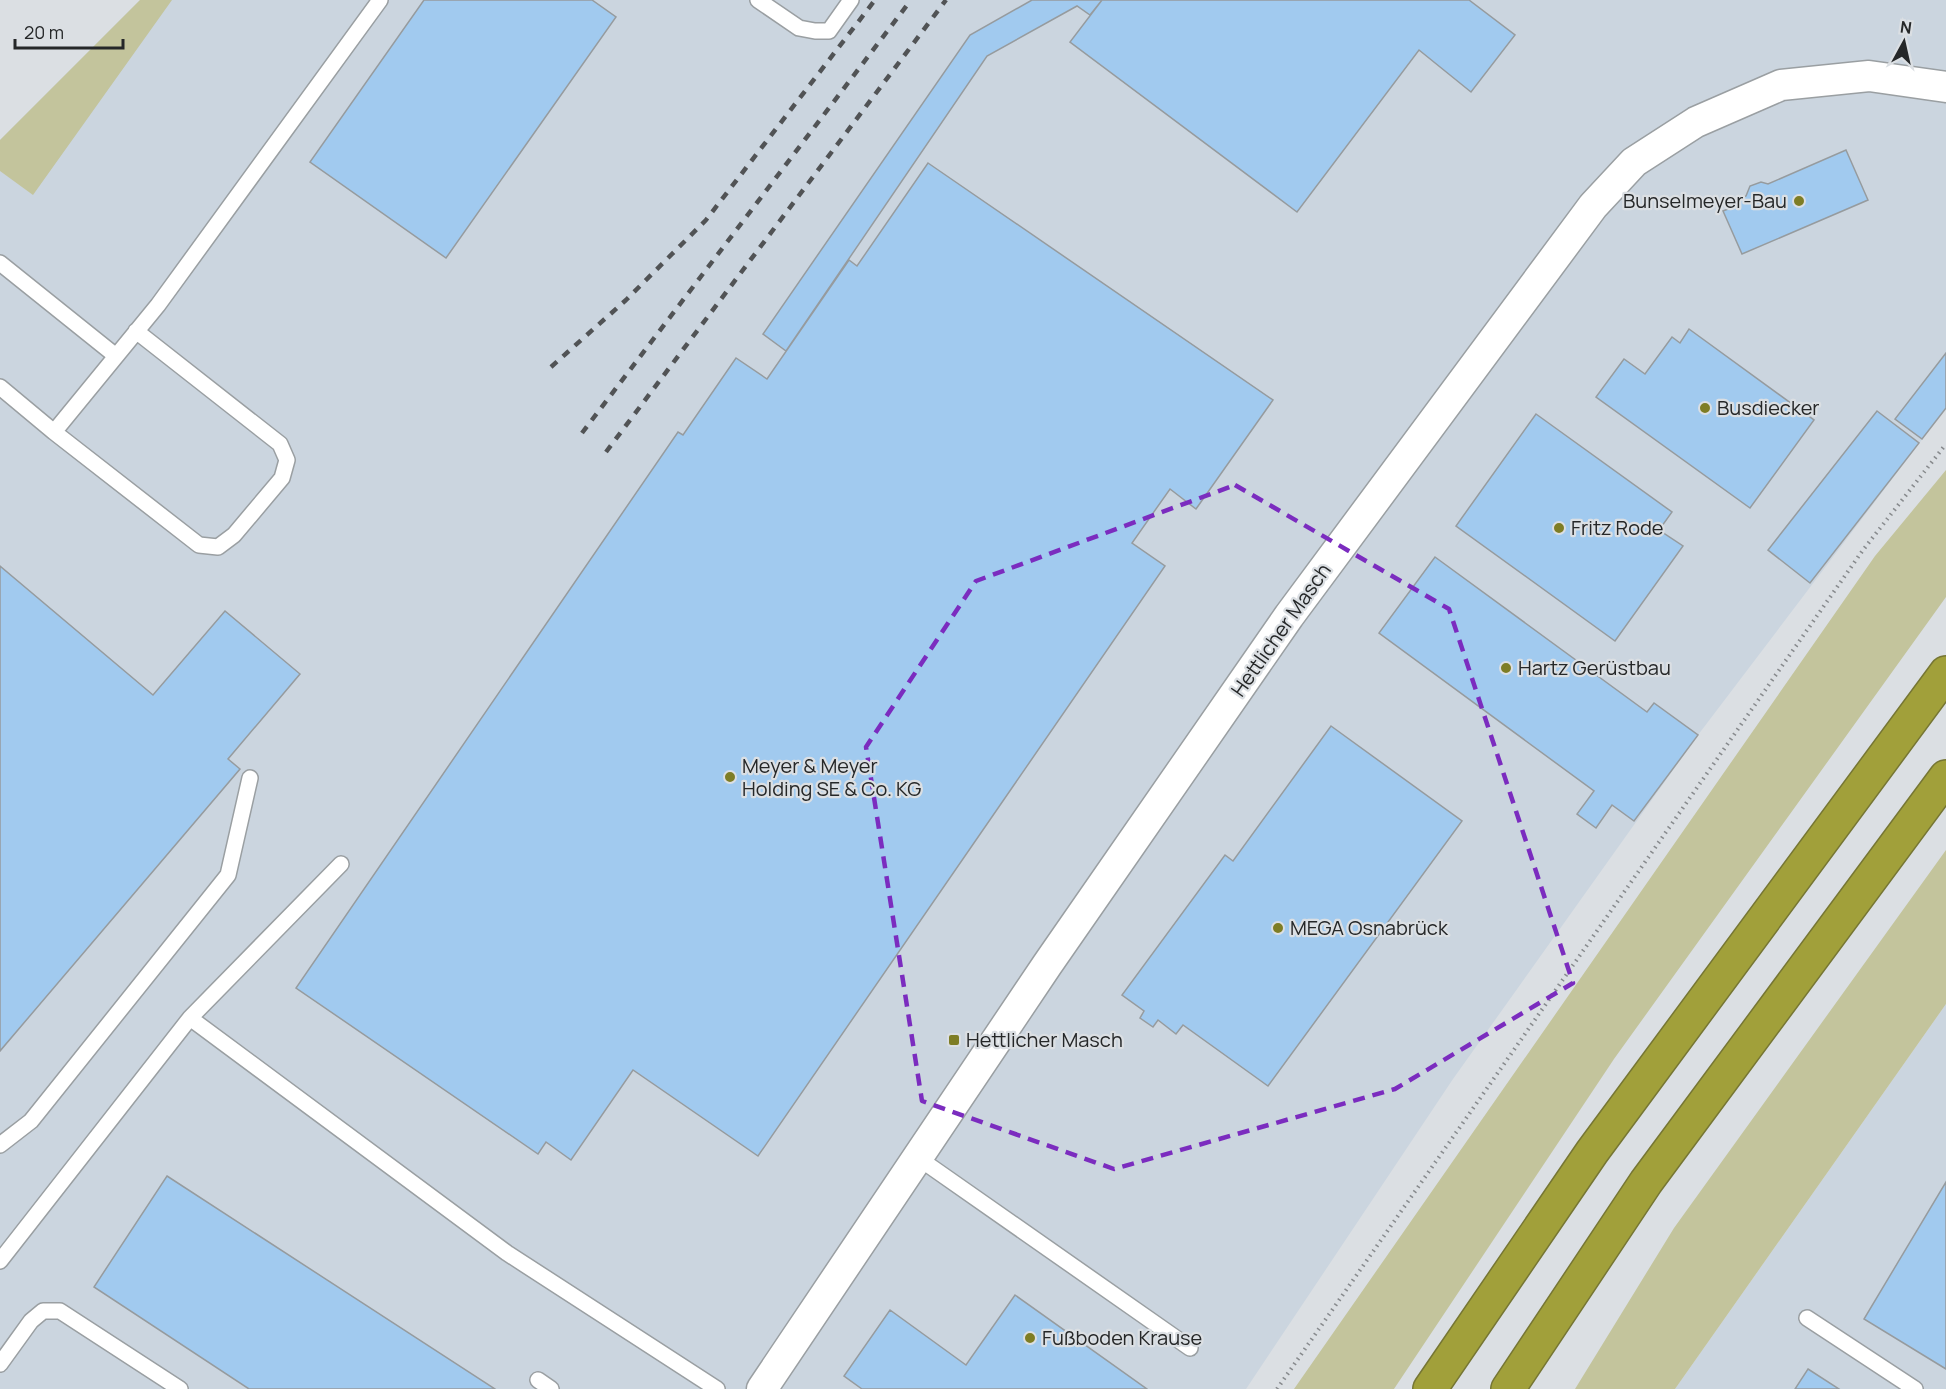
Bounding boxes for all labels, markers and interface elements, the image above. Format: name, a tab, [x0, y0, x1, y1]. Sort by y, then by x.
scale bar	[15, 12, 123, 50]
north arrow	[1874, 12, 1934, 72]
text: N	[1899, 15, 1913, 39]
text: 20 m	[24, 20, 64, 44]
place label: Bunselmeyer-Bau	[1623, 187, 1787, 214]
marker: Bunselmeyer-Bau	[1792, 194, 1806, 208]
place label: Busdiecker	[1717, 394, 1820, 421]
marker: Busdiecker	[1698, 401, 1712, 415]
place label: Fritz Rode	[1571, 514, 1664, 541]
marker: Fritz Rode	[1552, 521, 1566, 535]
street label: Hettlicher Masch	[1225, 558, 1337, 702]
place label: Hartz Gerüstbau	[1518, 654, 1671, 681]
marker: Hartz Gerüstbau	[1499, 661, 1513, 675]
place label: Meyer & Meyer Holding SE & Co. KG	[742, 752, 921, 802]
marker: Meyer & Meyer Holding SE & Co. KG	[723, 770, 737, 784]
place label: MEGA Osnabrück	[1290, 914, 1449, 941]
marker: MEGA Osnabrück	[1271, 921, 1285, 935]
place label: Hettlicher Masch	[966, 1026, 1123, 1053]
marker: Hettlicher Masch	[947, 1033, 961, 1047]
place label: Fußboden Krause	[1042, 1324, 1202, 1351]
marker: Fußboden Krause	[1023, 1331, 1037, 1345]

